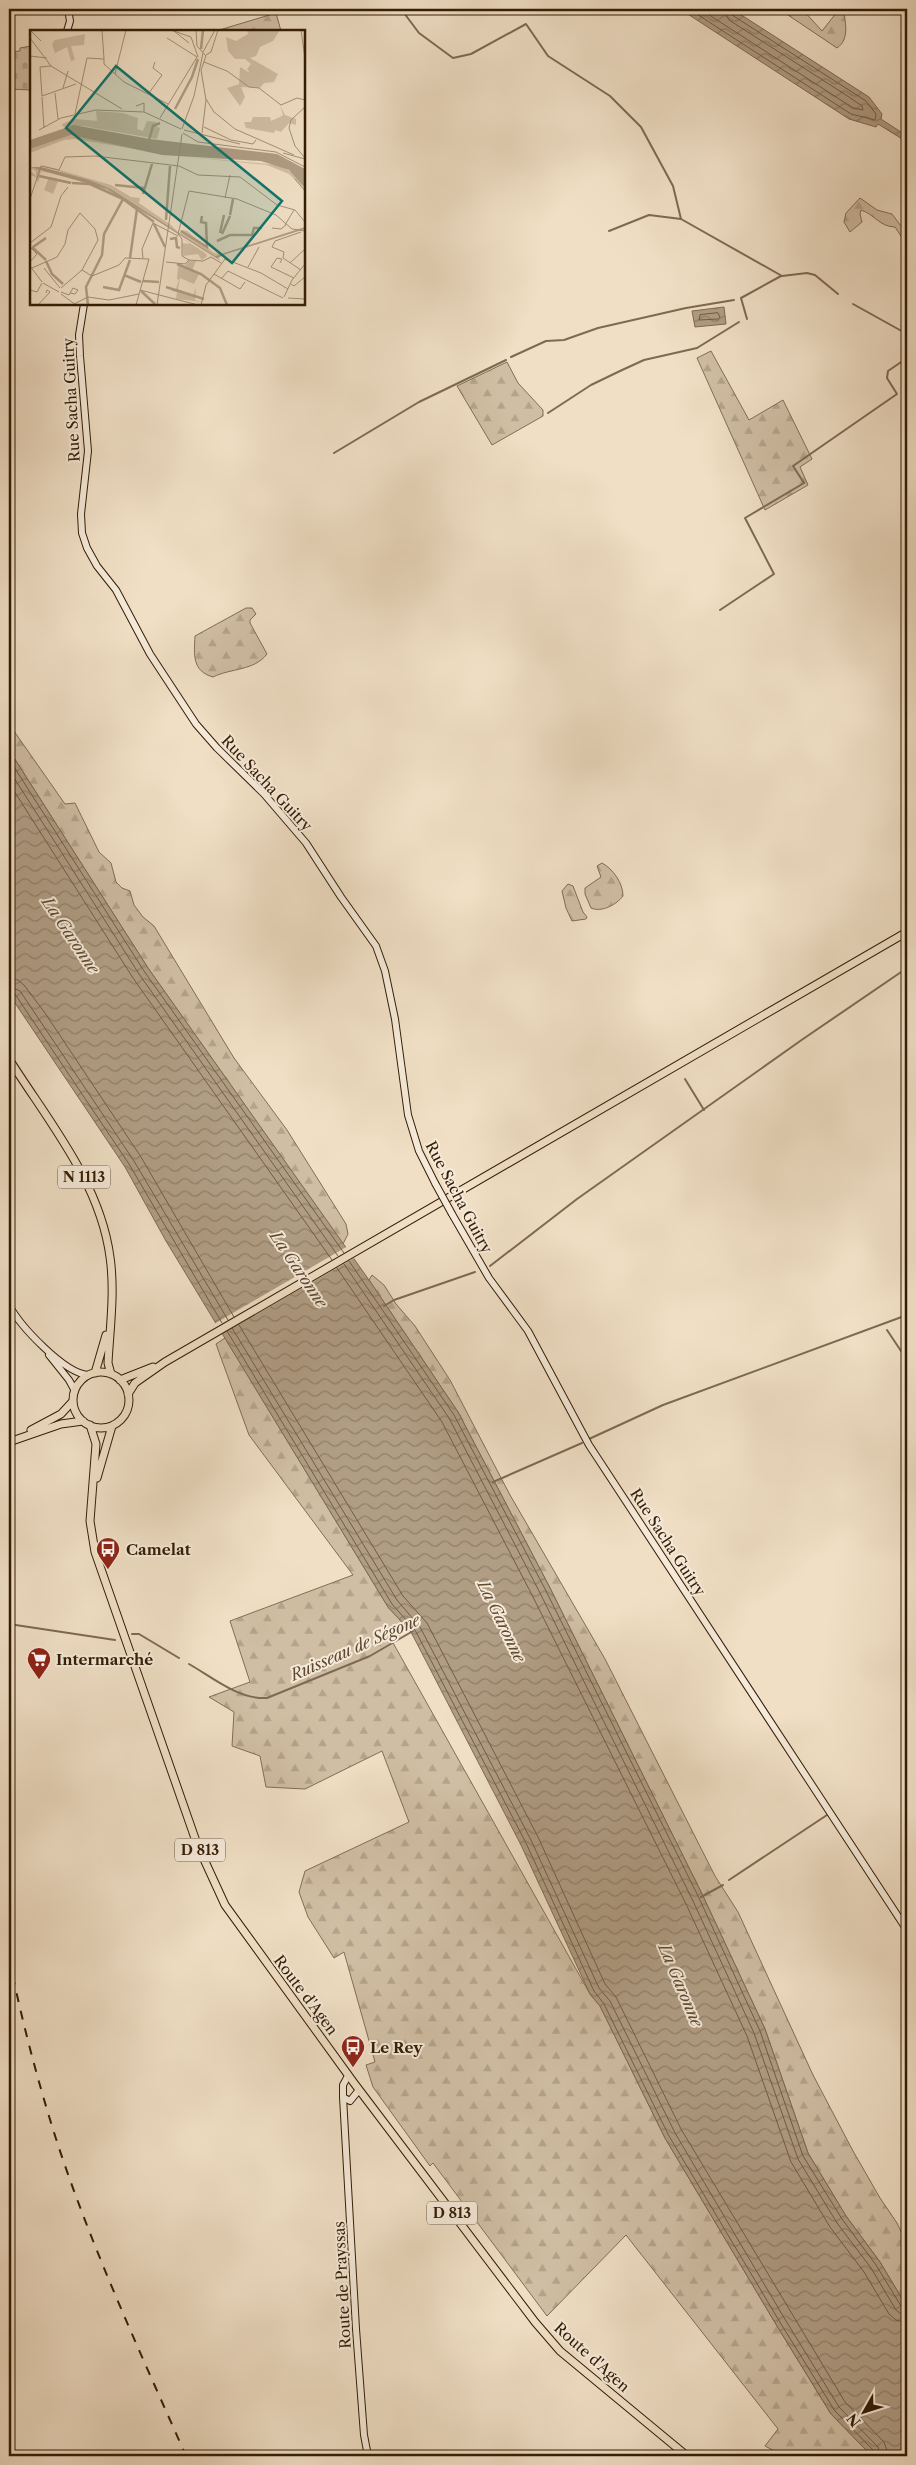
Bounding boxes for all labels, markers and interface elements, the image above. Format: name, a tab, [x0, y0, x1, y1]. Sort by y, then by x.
inset map	[30, 30, 305, 305]
street label: Rue Sacha Guitry	[58, 337, 84, 463]
street label: Rue Sacha Guitry	[218, 731, 317, 835]
water label: La Garonne	[37, 891, 105, 978]
street label: Rue Sacha Guitry	[421, 1138, 497, 1257]
road number: N 1113	[58, 1166, 110, 1188]
water label: La Garonne	[265, 1225, 333, 1312]
street label: Rue Sacha Guitry	[626, 1485, 710, 1600]
bus stop icon: Camelat	[95, 1536, 121, 1570]
place label: Camelat	[126, 1540, 191, 1559]
water label: La Garonne	[473, 1575, 531, 1666]
water label: Ruisseau de Ségone	[285, 1609, 424, 1685]
supermarket icon: Intermarché	[26, 1646, 52, 1680]
place label: Intermarché	[56, 1650, 153, 1669]
road number: D 813	[175, 1838, 225, 1862]
water label: La Garonne	[654, 1939, 708, 2031]
street label: Route d'Agen	[270, 1951, 343, 2039]
bus stop icon: Le Rey	[340, 2034, 366, 2068]
place label: Le Rey	[370, 2038, 423, 2057]
road number: D 813	[427, 2202, 477, 2224]
street label: Route de Prayssas	[329, 2221, 355, 2349]
street label: Route d'Agen	[550, 2318, 634, 2396]
north arrow	[838, 2388, 888, 2438]
text: N	[843, 2410, 865, 2431]

